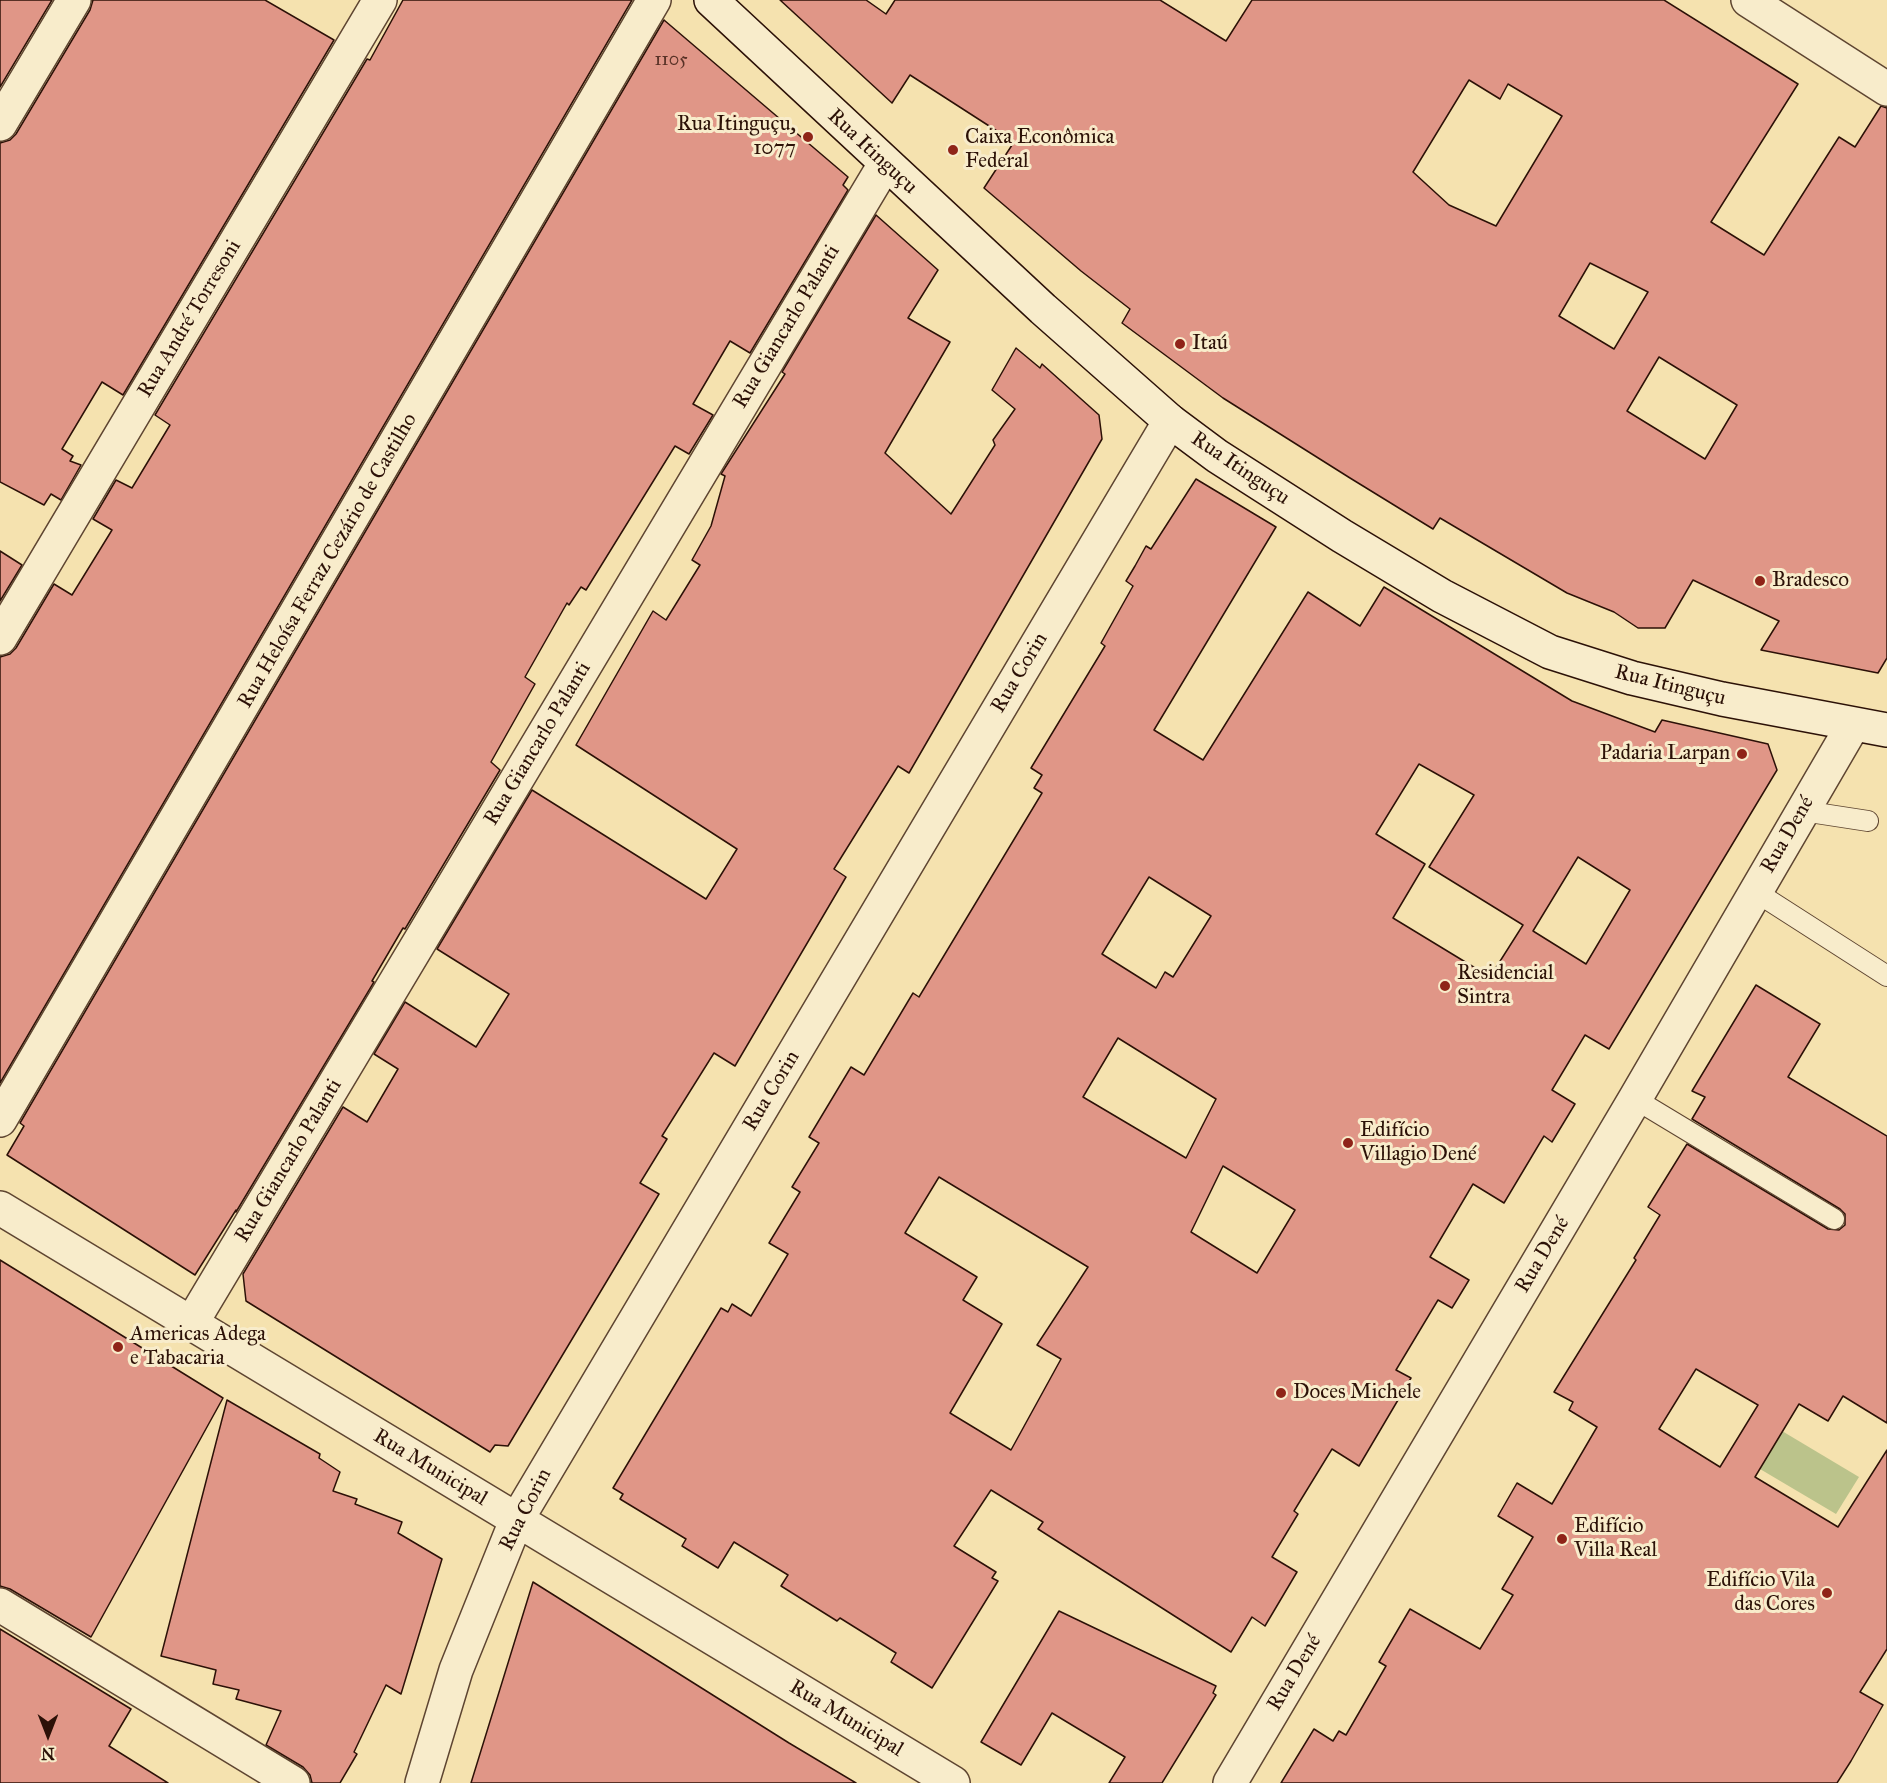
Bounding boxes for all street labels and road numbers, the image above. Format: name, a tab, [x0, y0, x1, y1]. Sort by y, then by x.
street label: Rua Itinguçu	[822, 104, 922, 200]
street label: Rua André Torresoni	[133, 236, 247, 402]
street label: Rua Giancarlo Palanti	[728, 241, 846, 413]
street label: Rua Heloísa Ferraz Cezário de Castilho	[233, 409, 423, 713]
street label: Rua Itinguçu	[1186, 427, 1294, 511]
street label: Rua Corin	[986, 628, 1054, 718]
street label: Rua Giancarlo Palanti	[479, 658, 597, 830]
street label: Rua Itinguçu	[1612, 660, 1728, 712]
street label: Rua Dené	[1756, 792, 1820, 878]
street label: Rua Corin	[738, 1046, 806, 1136]
street label: Rua Giancarlo Palanti	[230, 1075, 348, 1247]
street label: Rua Dené	[1510, 1212, 1576, 1298]
street label: Rua Municipal	[368, 1424, 492, 1512]
street label: Rua Corin	[495, 1465, 557, 1555]
street label: Rua Dené	[1262, 1630, 1328, 1716]
street label: Rua Municipal	[784, 1675, 908, 1763]

